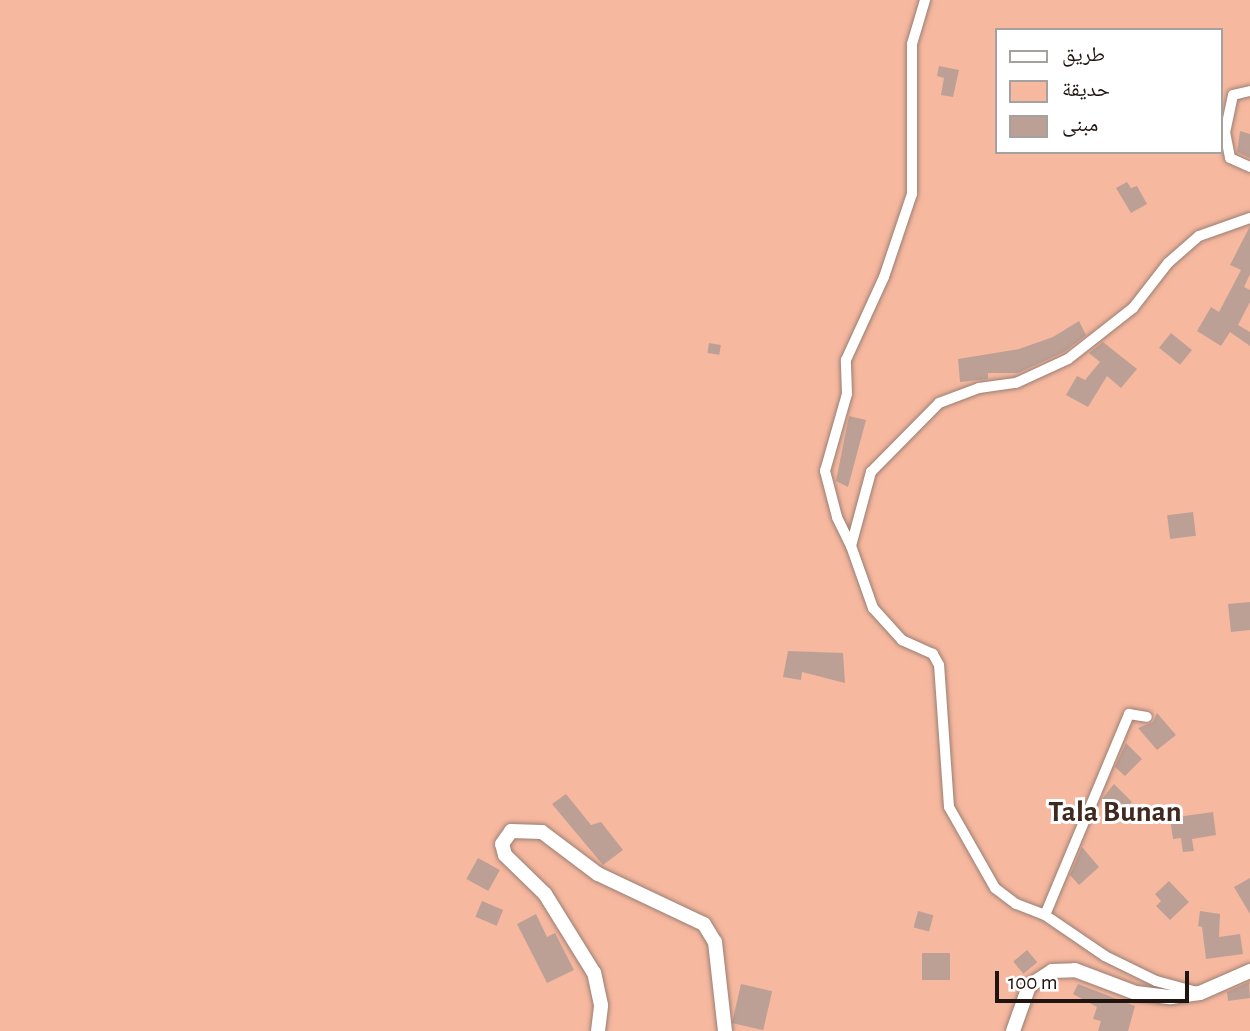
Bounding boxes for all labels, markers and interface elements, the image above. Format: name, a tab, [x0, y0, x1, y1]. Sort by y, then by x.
legend	[995, 28, 1222, 154]
text: طريق	[1062, 44, 1105, 65]
text: حديقة	[1062, 79, 1110, 100]
text: مبنى	[1062, 114, 1098, 135]
district label: Tala Bunan	[1048, 794, 1182, 830]
scale bar	[998, 958, 1192, 1002]
text: 100 m	[1008, 972, 1058, 993]

